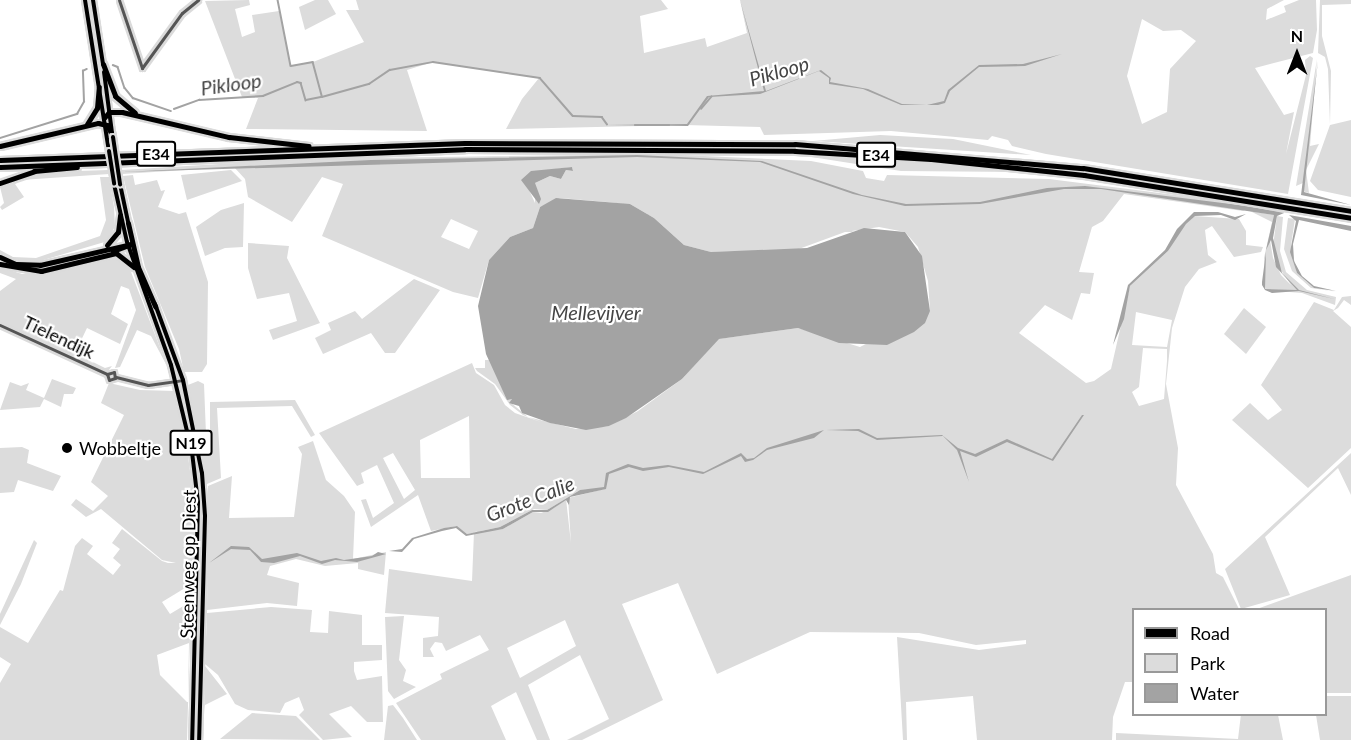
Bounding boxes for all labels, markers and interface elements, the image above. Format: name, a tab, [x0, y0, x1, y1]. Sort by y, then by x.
north arrow	[1267, 24, 1327, 84]
text: N	[1291, 26, 1303, 45]
water label: Pikloop	[746, 51, 812, 91]
water label: Pikloop	[199, 68, 263, 100]
road number: E34	[135, 141, 177, 167]
road number: E34	[855, 142, 897, 168]
water label: Mellevijver	[551, 300, 641, 324]
street label: Tielendijk	[20, 311, 98, 363]
road number: N19	[168, 430, 213, 456]
place label: Wobbeltje	[79, 437, 161, 459]
marker: Wobbeltje	[60, 441, 74, 455]
water label: Grote Calie	[483, 471, 577, 527]
street label: Steenweg op Diest	[176, 489, 200, 639]
legend	[1132, 608, 1327, 716]
text: Road	[1190, 622, 1230, 644]
text: Park	[1190, 652, 1225, 674]
text: Water	[1190, 682, 1239, 704]

